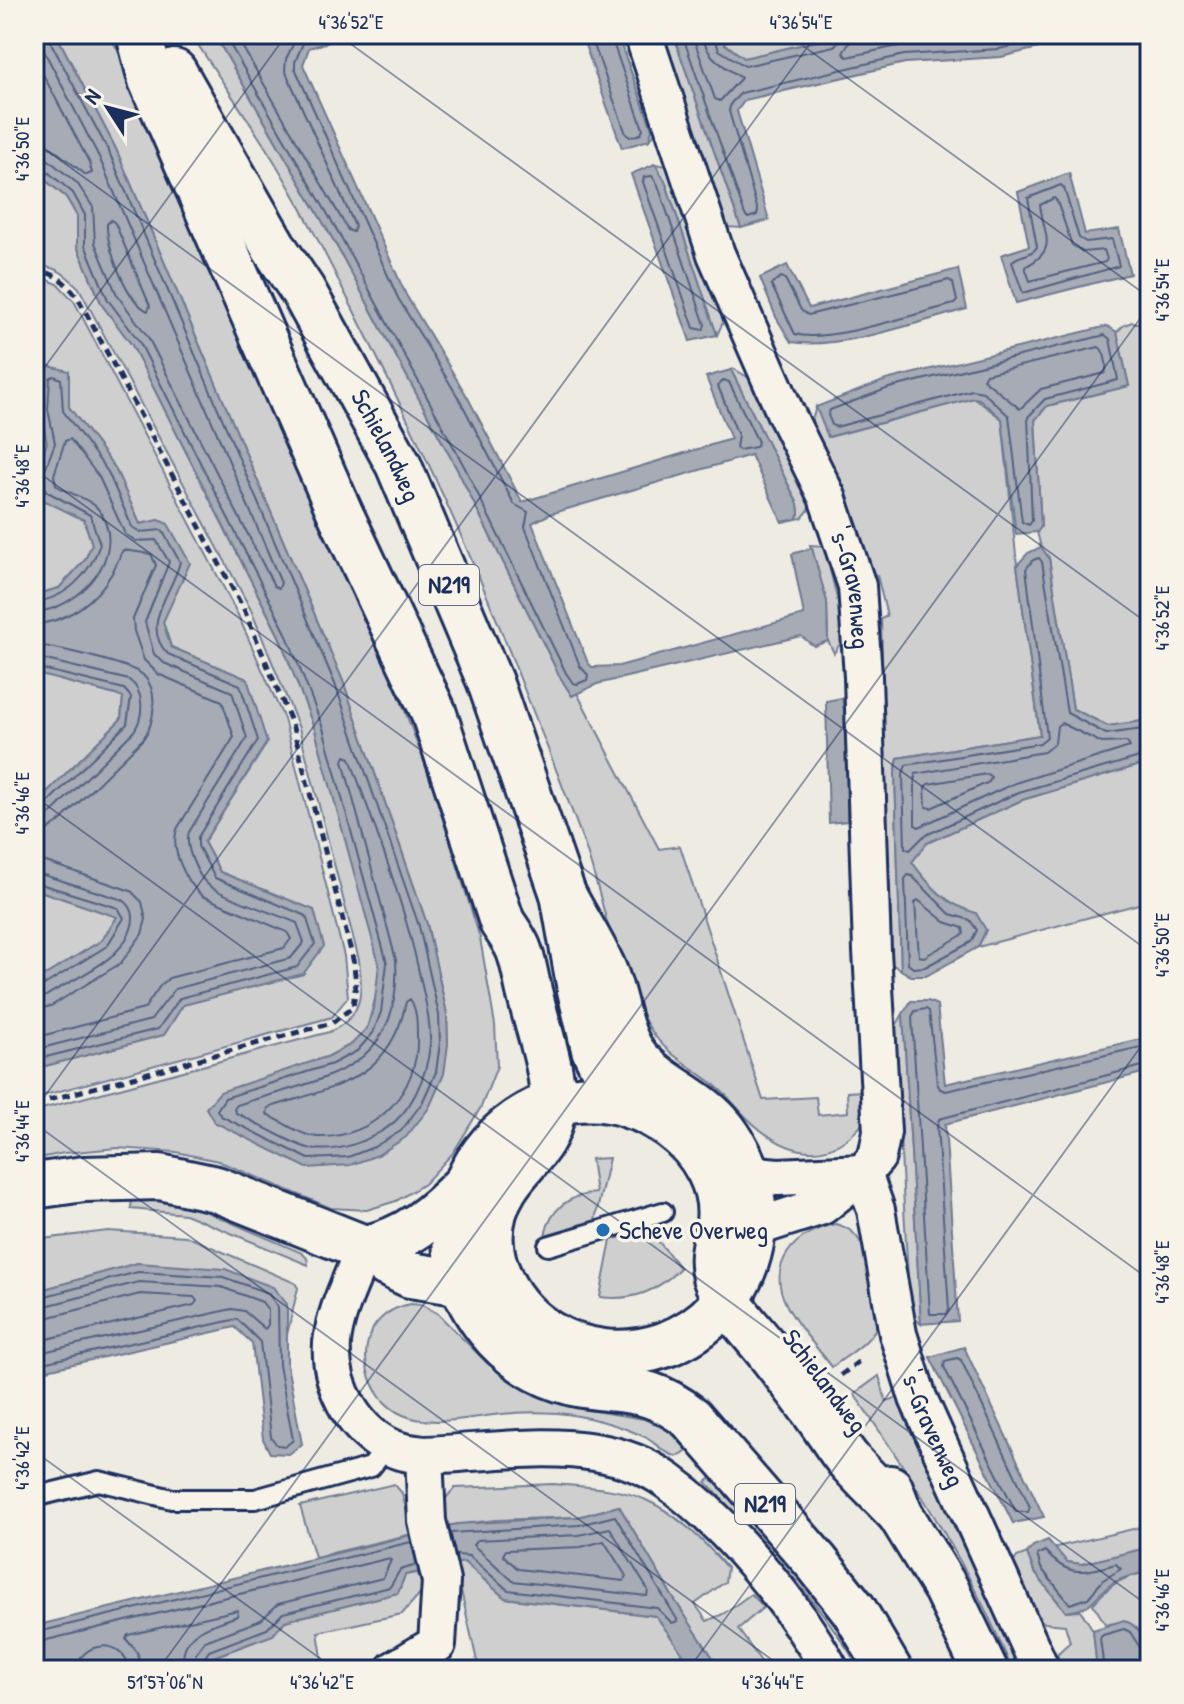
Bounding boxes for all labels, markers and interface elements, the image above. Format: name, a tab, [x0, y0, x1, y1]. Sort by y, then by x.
text: 4°36'52"E	[318, 8, 384, 35]
text: 4°36'54"E	[769, 8, 833, 35]
north arrow	[68, 68, 148, 148]
text: N	[76, 82, 108, 110]
text: 4°36'50"E	[8, 117, 35, 181]
text: 4°36'54"E	[1148, 258, 1175, 322]
street label: Schielandweg	[343, 383, 430, 507]
text: 4°36'48"E	[8, 444, 35, 508]
street label: 's-Gravenweg	[821, 523, 879, 650]
road number: N219	[419, 565, 479, 605]
text: 4°36'52"E	[1148, 585, 1175, 651]
text: 4°36'46"E	[8, 771, 35, 834]
text: 4°36'50"E	[1148, 913, 1175, 977]
text: 4°36'44"E	[8, 1100, 35, 1162]
place label: Scheve Overweg	[619, 1212, 768, 1247]
marker: Scheve Overweg	[594, 1221, 612, 1239]
text: 4°36'48"E	[1148, 1240, 1175, 1304]
street label: Schielandweg	[775, 1321, 876, 1440]
street label: 's-Gravenweg	[893, 1366, 974, 1492]
text: 4°36'42"E	[8, 1426, 35, 1490]
road number: N219	[735, 1484, 795, 1524]
text: 4°36'46"E	[1148, 1568, 1175, 1631]
text: 51°57'06"N	[127, 1668, 203, 1695]
text: 4°36'42"E	[290, 1668, 354, 1695]
text: 4°36'44"E	[742, 1668, 804, 1695]

